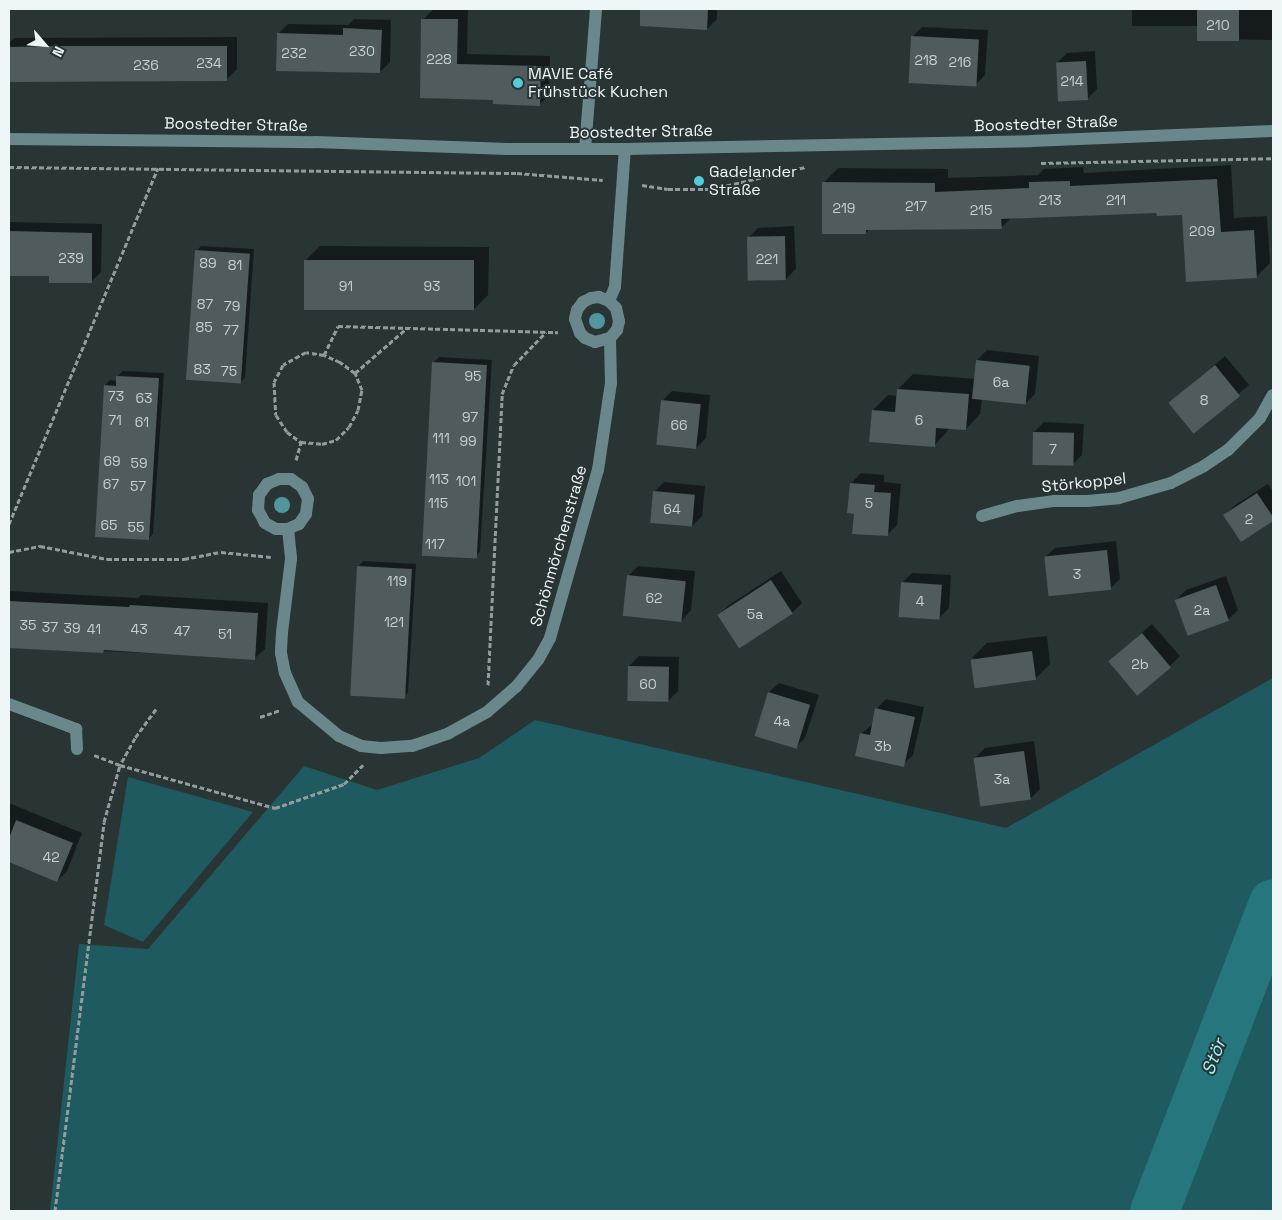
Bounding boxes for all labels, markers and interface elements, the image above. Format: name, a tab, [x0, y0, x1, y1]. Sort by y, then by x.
house number: 210	[1206, 17, 1230, 33]
north arrow	[20, 20, 70, 70]
house number: 230	[349, 43, 375, 59]
text: N	[48, 44, 69, 60]
house number: 232	[281, 45, 307, 61]
house number: 228	[426, 51, 452, 67]
house number: 218	[914, 52, 938, 68]
house number: 216	[949, 54, 971, 70]
house number: 234	[196, 55, 222, 71]
house number: 236	[133, 57, 159, 73]
place label: MAVIE Café Frühstück Kuchen	[528, 64, 668, 102]
house number: 214	[1060, 73, 1084, 89]
marker: MAVIE Café Frühstück Kuchen	[512, 77, 524, 89]
street label: Boostedter Straße	[974, 112, 1118, 136]
street label: Boostedter Straße	[164, 114, 308, 136]
street label: Boostedter Straße	[569, 121, 713, 143]
place label: Gadelander Straße	[709, 162, 797, 200]
marker: Gadelander Straße	[693, 175, 705, 187]
house number: 213	[1039, 192, 1061, 208]
house number: 211	[1106, 192, 1126, 208]
house number: 217	[905, 198, 927, 214]
house number: 219	[833, 200, 855, 216]
house number: 215	[970, 202, 992, 218]
house number: 209	[1189, 223, 1215, 239]
house number: 239	[58, 250, 84, 266]
house number: 221	[756, 251, 778, 267]
house number: 89	[199, 255, 217, 271]
house number: 81	[228, 257, 242, 273]
house number: 91	[339, 278, 353, 294]
house number: 93	[423, 278, 441, 294]
house number: 87	[197, 296, 213, 312]
house number: 79	[224, 298, 240, 314]
house number: 85	[195, 319, 213, 335]
house number: 77	[223, 322, 239, 338]
house number: 83	[193, 361, 211, 377]
house number: 75	[221, 363, 237, 379]
house number: 95	[465, 368, 481, 384]
house number: 6a	[993, 374, 1009, 390]
house number: 73	[108, 388, 124, 404]
house number: 63	[135, 390, 153, 406]
house number: 8	[1200, 392, 1208, 408]
house number: 97	[462, 409, 478, 425]
house number: 71	[108, 412, 122, 428]
house number: 6	[915, 412, 923, 428]
house number: 61	[135, 414, 149, 430]
house number: 66	[670, 417, 688, 433]
house number: 111	[432, 430, 450, 446]
house number: 99	[459, 433, 477, 449]
house number: 7	[1049, 441, 1057, 457]
house number: 69	[103, 453, 121, 469]
house number: 59	[131, 455, 147, 471]
street label: Schönmörchenstraße	[527, 463, 591, 629]
street label: Störkoppel	[1041, 469, 1127, 497]
house number: 113	[429, 471, 449, 487]
house number: 101	[456, 473, 476, 489]
house number: 67	[103, 476, 119, 492]
house number: 57	[130, 478, 146, 494]
house number: 115	[428, 495, 448, 511]
house number: 5	[865, 495, 873, 511]
house number: 64	[663, 501, 681, 517]
house number: 2	[1245, 511, 1253, 527]
house number: 65	[101, 517, 117, 533]
house number: 55	[128, 519, 144, 535]
house number: 117	[425, 536, 445, 552]
house number: 3	[1073, 566, 1081, 582]
house number: 119	[387, 573, 407, 589]
house number: 62	[646, 590, 662, 606]
house number: 4	[916, 593, 924, 609]
house number: 2a	[1194, 602, 1210, 618]
house number: 5a	[747, 606, 763, 622]
house number: 121	[384, 614, 404, 630]
house number: 35	[20, 617, 36, 633]
house number: 37	[42, 619, 58, 635]
house number: 39	[63, 620, 81, 636]
house number: 41	[87, 621, 101, 637]
house number: 43	[130, 621, 148, 637]
house number: 47	[174, 623, 190, 639]
house number: 51	[218, 626, 232, 642]
house number: 2b	[1131, 656, 1149, 672]
house number: 60	[639, 676, 657, 692]
house number: 4a	[774, 713, 790, 729]
house number: 3b	[874, 738, 892, 754]
house number: 3a	[994, 771, 1010, 787]
house number: 42	[42, 849, 60, 865]
water label: Stör	[1197, 1036, 1231, 1078]

